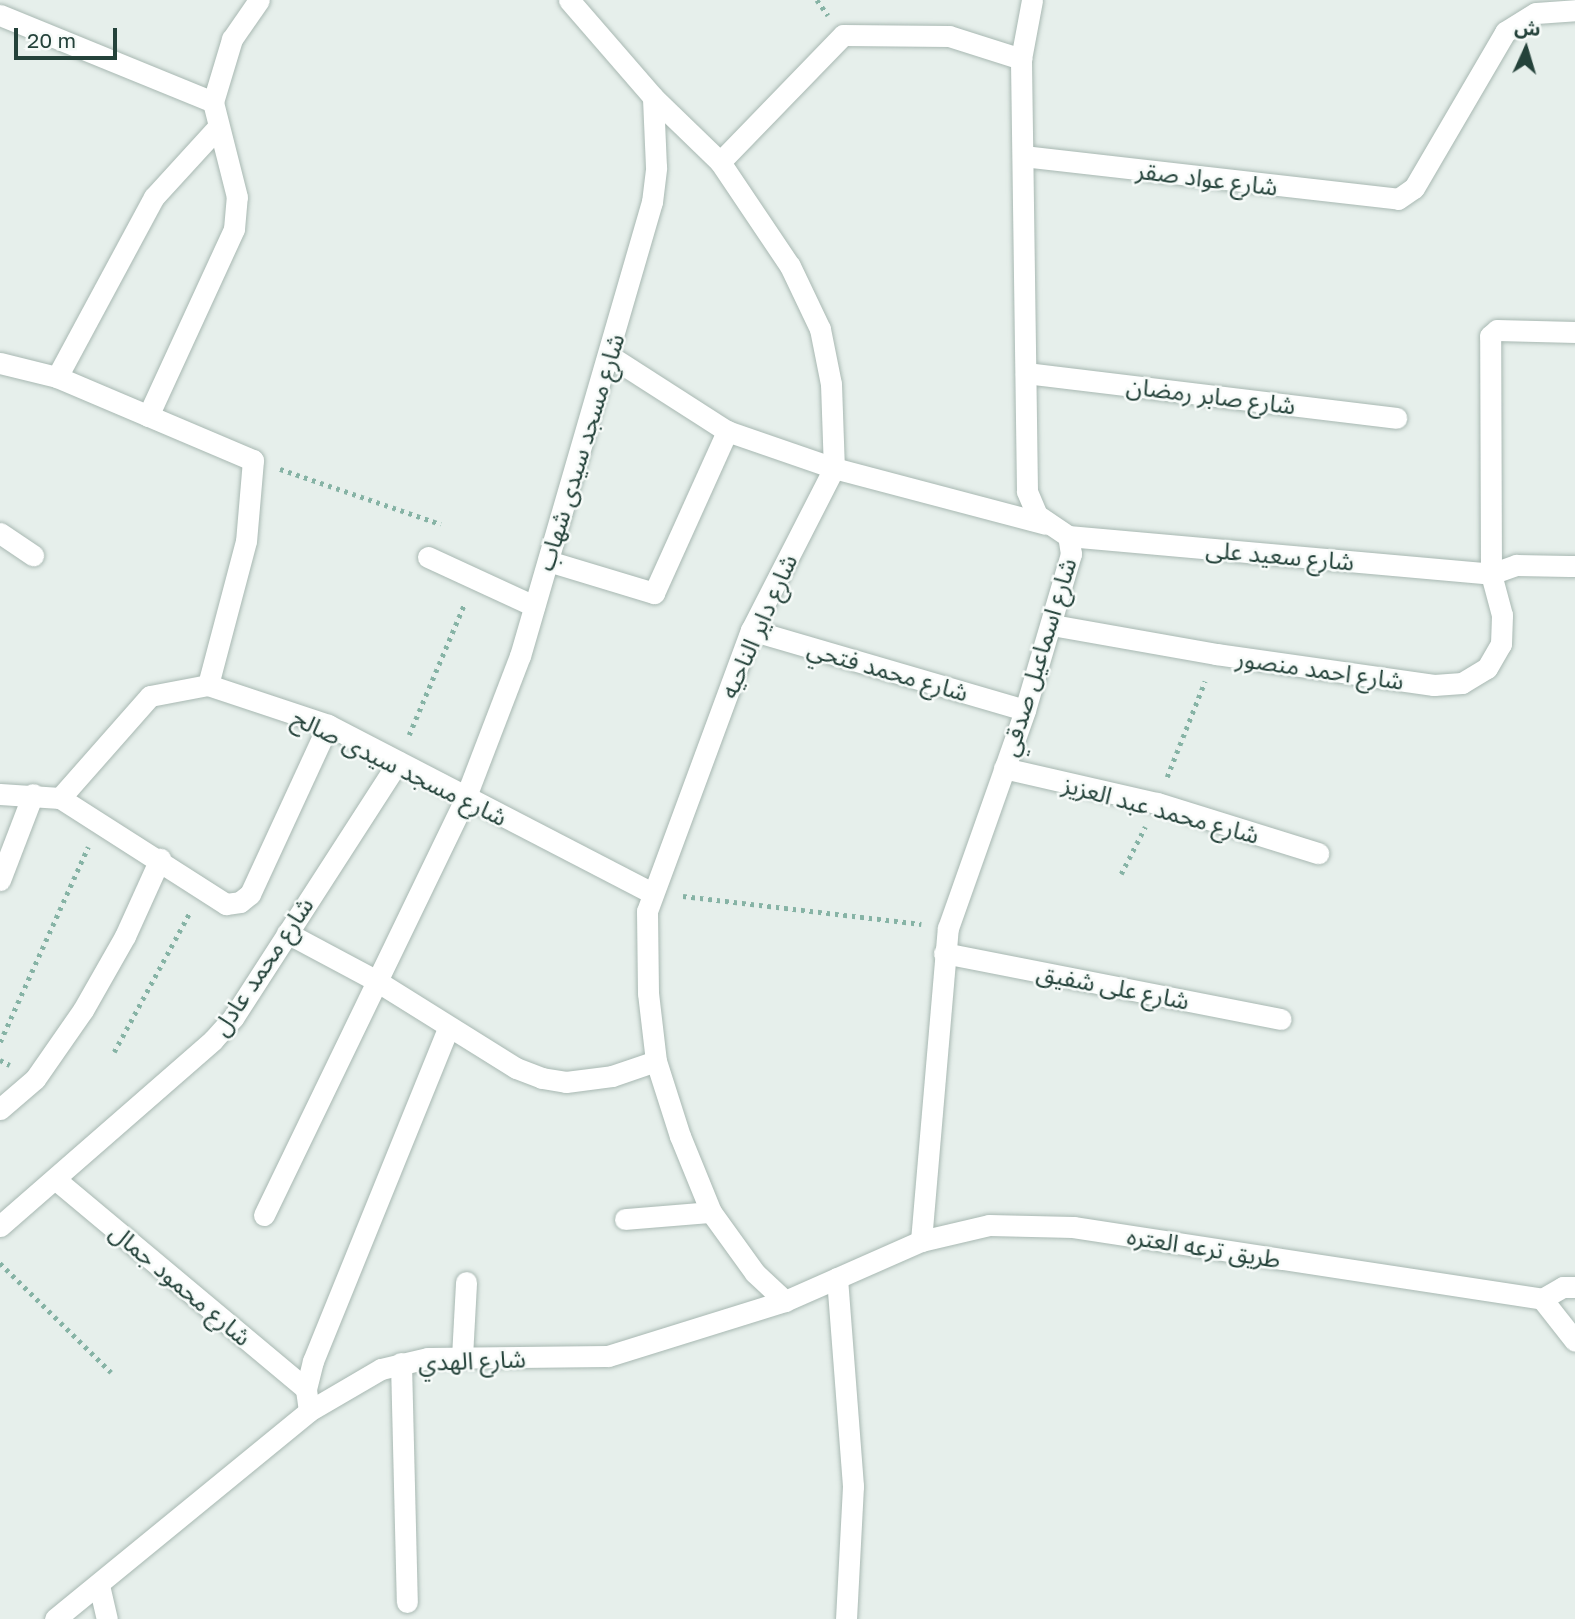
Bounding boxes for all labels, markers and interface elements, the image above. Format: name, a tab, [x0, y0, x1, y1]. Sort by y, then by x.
scale bar	[18, 14, 121, 58]
north arrow	[1491, 14, 1561, 84]
text: ش	[1514, 15, 1541, 40]
text: 20 m	[27, 27, 76, 53]
street label: شارع عواد صقر	[1135, 155, 1279, 201]
street label: شارع مسجد سيدى شهاب	[530, 330, 630, 574]
street label: شارع صابر رمضان	[1125, 370, 1297, 420]
street label: شارع سعيد على	[1205, 534, 1355, 576]
street label: شارع داير الناحيه	[713, 550, 803, 702]
street label: شارع اسماعيل صدقي	[994, 555, 1082, 759]
street label: شارع محمد فتحي	[804, 633, 972, 707]
street label: شارع احمد منصور	[1234, 643, 1406, 695]
street label: شارع مسجد سيدى صالح	[288, 703, 512, 831]
street label: شارع محمد عبد العزيز	[1060, 769, 1262, 849]
street label: شارع محمد عادل	[205, 891, 319, 1041]
street label: شارع على شفيق	[1034, 957, 1192, 1015]
street label: شارع محمود جمال	[105, 1217, 257, 1351]
street label: طريق ترعه العتره	[1125, 1221, 1283, 1273]
street label: شارع الهدي	[418, 1344, 526, 1376]

